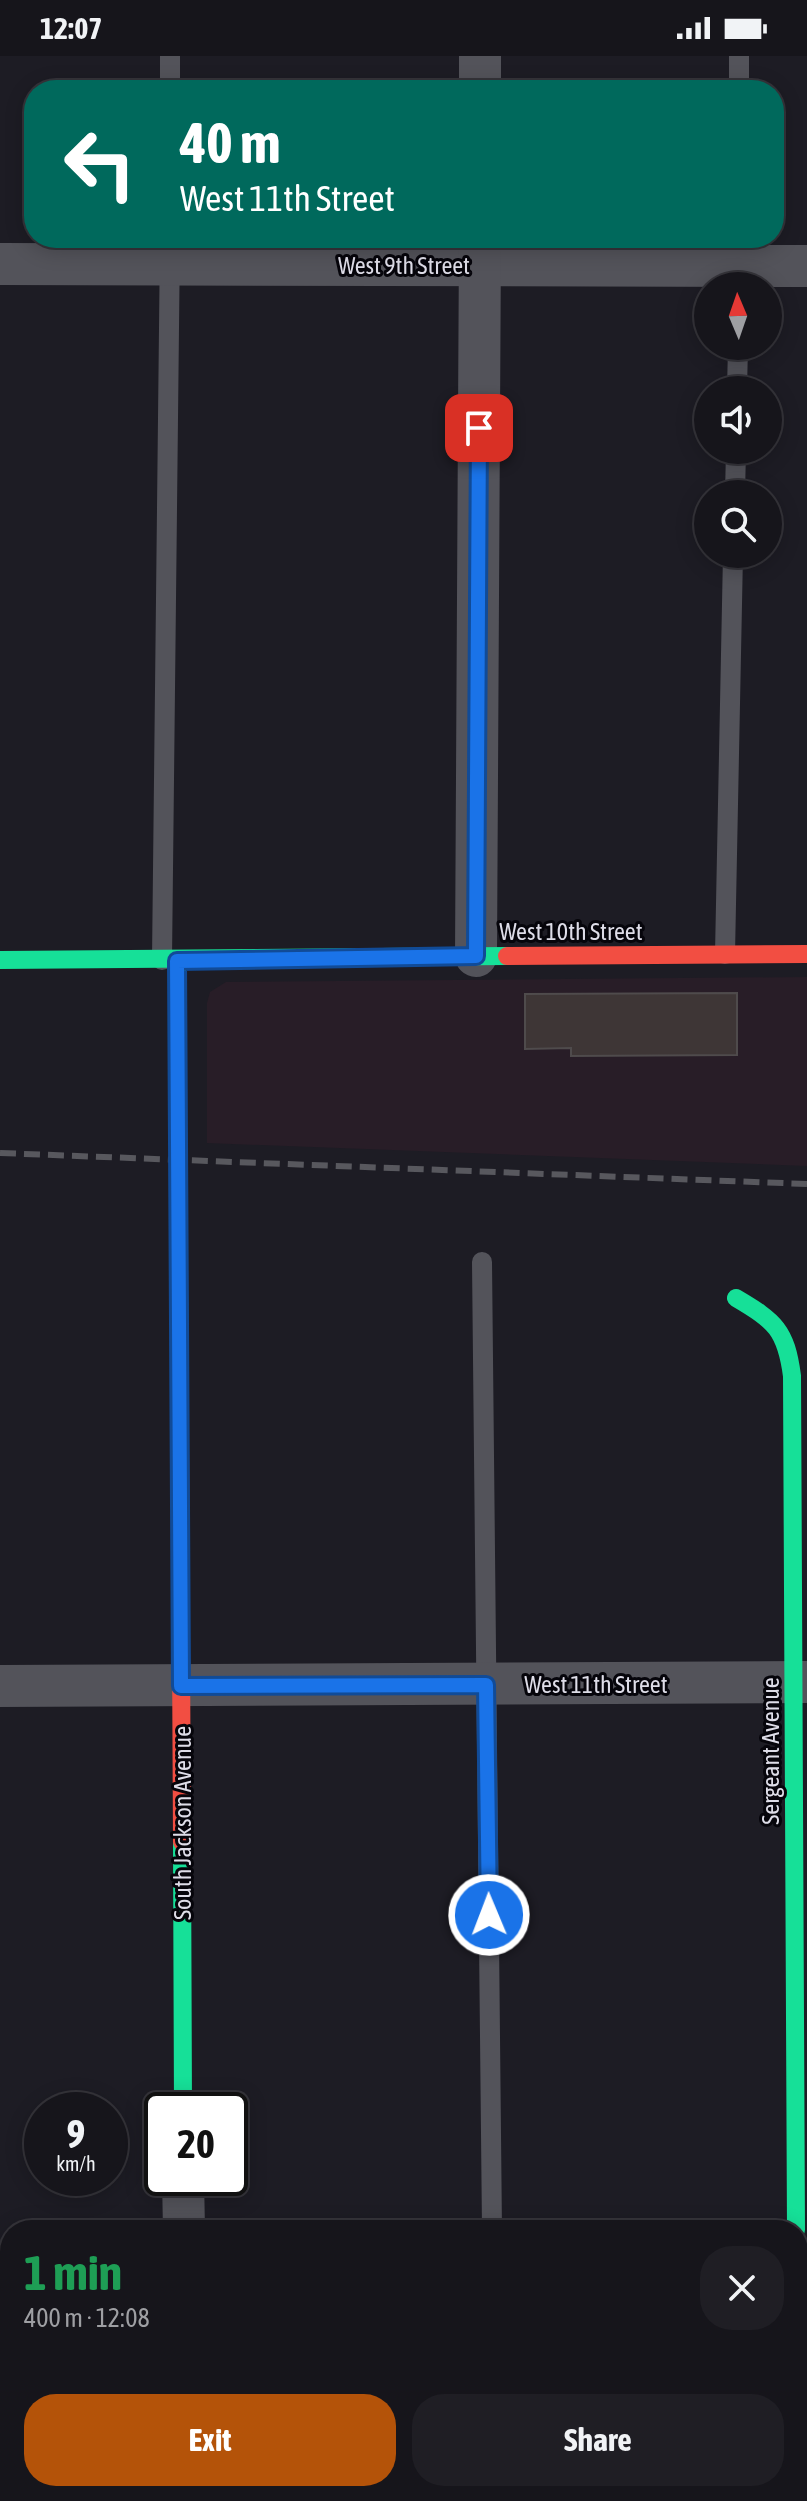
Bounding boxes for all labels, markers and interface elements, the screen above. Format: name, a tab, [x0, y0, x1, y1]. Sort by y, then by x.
text: 12:07	[40, 11, 102, 45]
text: 40 m	[180, 111, 281, 175]
icon: left	[48, 112, 152, 216]
text: West 11th Street	[180, 177, 395, 219]
street label: West 9th Street	[338, 252, 470, 279]
north arrow	[694, 272, 782, 360]
map controls	[694, 272, 782, 568]
button: sound	[694, 376, 782, 464]
pin	[445, 394, 513, 462]
icon: arrive	[457, 406, 501, 450]
button: search	[694, 480, 782, 568]
street label: West 10th Street	[499, 918, 643, 945]
street label: West 11th Street	[524, 1671, 668, 1698]
street label: Sergeant Avenue	[757, 1677, 784, 1825]
street label: South Jackson Avenue	[169, 1726, 196, 1920]
position arrow	[447, 1873, 531, 1957]
speed limit sign: 20	[144, 2092, 248, 2196]
text: 9	[67, 2111, 85, 2156]
text: km/h	[56, 2152, 96, 2175]
text: 1 min	[24, 2245, 122, 2300]
button: close	[700, 2246, 784, 2330]
text: 400 m · 12:08	[24, 2303, 150, 2333]
button: Exit	[24, 2394, 396, 2486]
button: Share	[412, 2394, 784, 2486]

